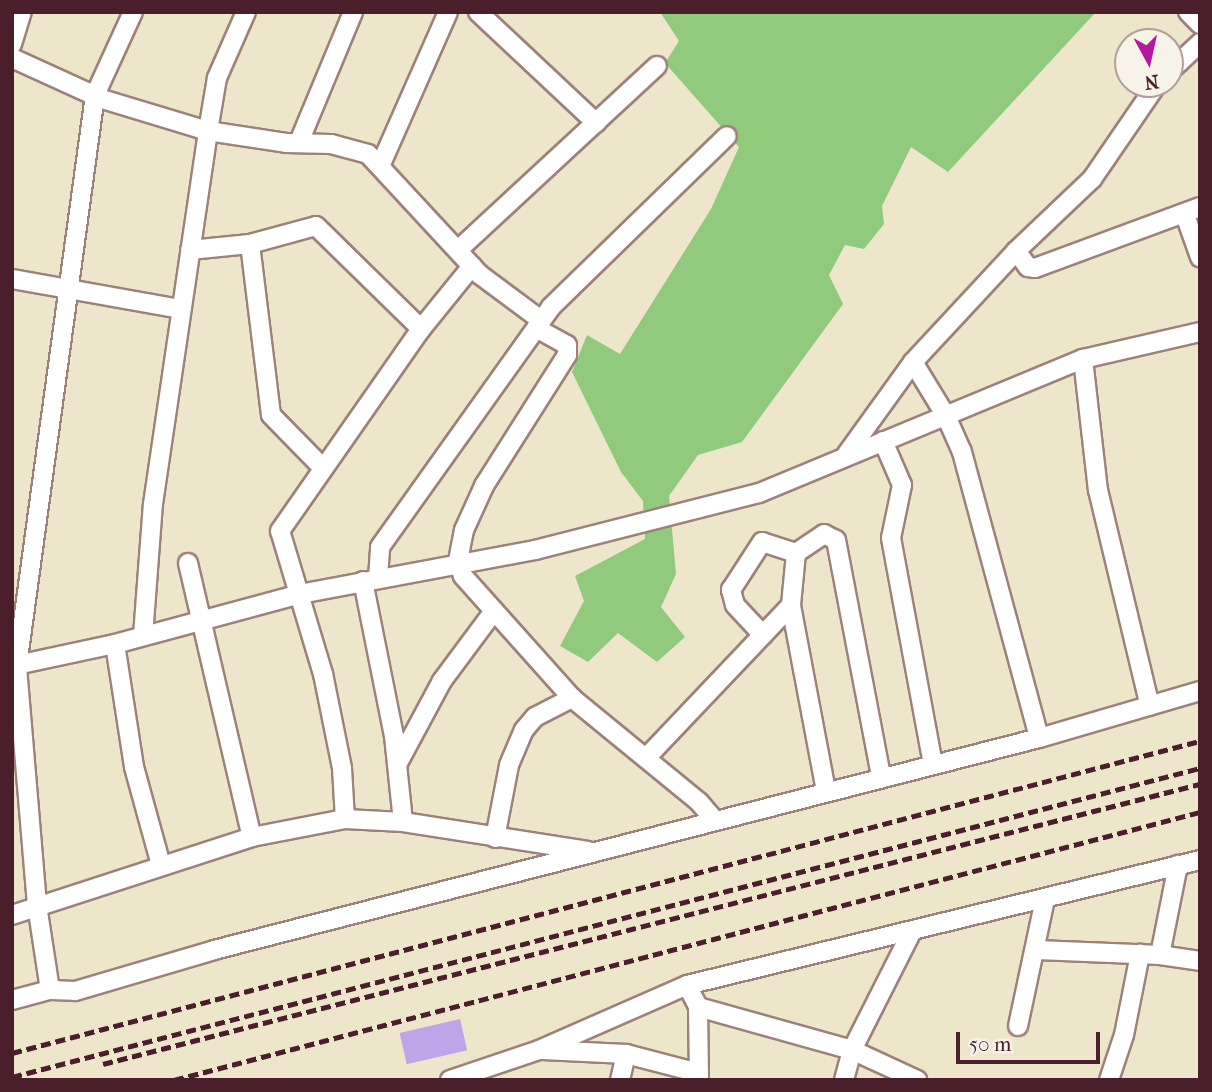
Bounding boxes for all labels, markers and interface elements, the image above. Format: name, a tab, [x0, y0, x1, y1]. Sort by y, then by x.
north arrow	[1114, 28, 1184, 98]
text: N	[1143, 70, 1160, 94]
scale bar	[960, 1018, 1104, 1062]
text: 50 m	[969, 1032, 1012, 1056]

